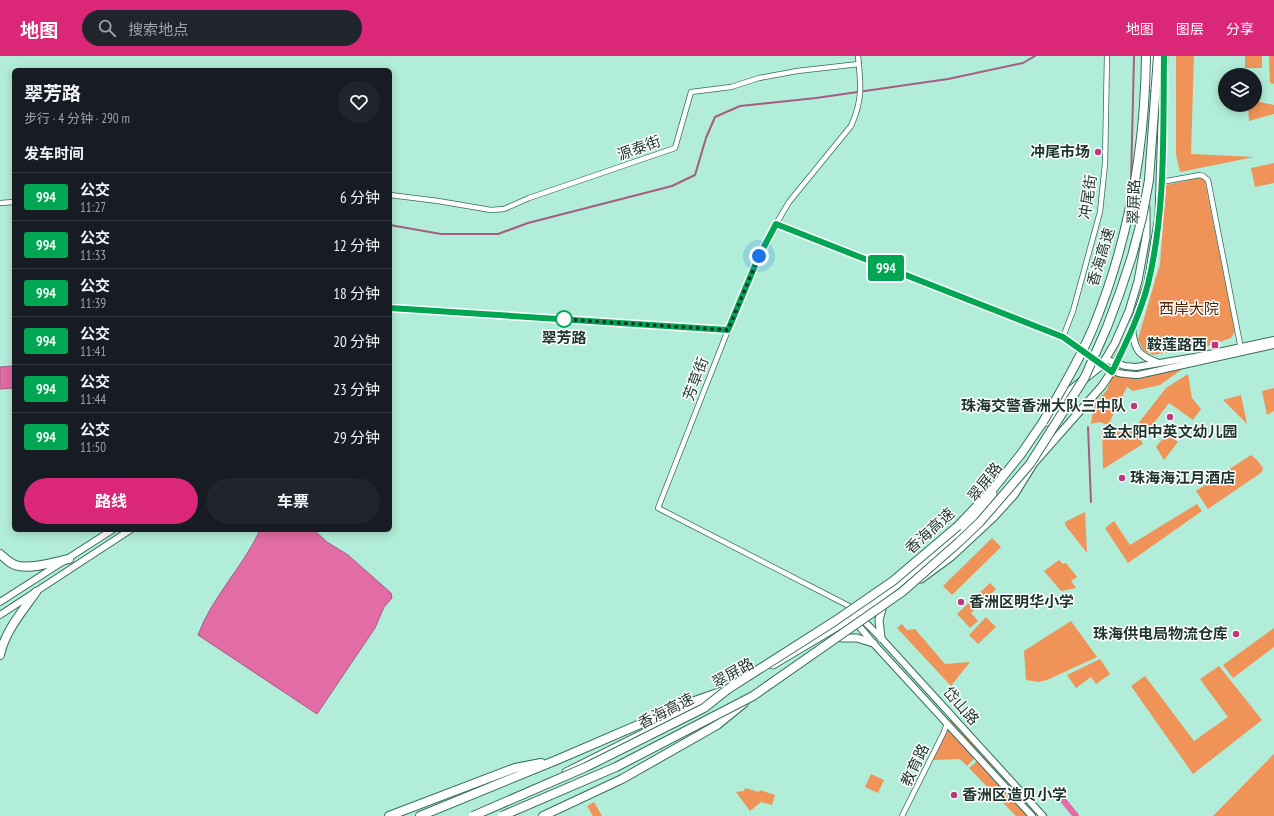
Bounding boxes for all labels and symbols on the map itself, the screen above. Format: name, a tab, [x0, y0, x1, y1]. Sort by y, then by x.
street label: 源泰街	[614, 131, 663, 164]
place label: 冲尾市场	[1030, 142, 1090, 161]
marker: 冲尾市场	[1093, 147, 1103, 157]
street label: 冲尾街	[1075, 173, 1100, 221]
street label: 翠屏路	[1124, 179, 1143, 225]
street label: 香海高速	[1083, 225, 1118, 288]
your location	[749, 246, 769, 266]
line badge: 994	[863, 255, 909, 281]
park label: 西岸大院	[1159, 299, 1219, 318]
marker: 翠芳路	[555, 310, 573, 328]
place label: 翠芳路	[541, 328, 587, 347]
place label: 鞍莲路西	[1147, 335, 1207, 354]
marker: 鞍莲路西	[1210, 340, 1220, 350]
street label: 芳草街	[679, 354, 712, 403]
place label: 珠海交警香洲大队三中队	[961, 396, 1126, 415]
marker: 珠海交警香洲大队三中队	[1129, 401, 1139, 411]
marker: 金太阳中英文幼儿园	[1165, 412, 1175, 422]
place label: 金太阳中英文幼儿园	[1102, 422, 1238, 441]
street label: 翠屏路	[963, 458, 1006, 505]
place label: 珠海海江月酒店	[1130, 468, 1235, 487]
marker: 珠海海江月酒店	[1117, 473, 1127, 483]
street label: 香海高速	[901, 503, 958, 558]
place label: 香洲区明华小学	[969, 592, 1074, 611]
marker: 香洲区明华小学	[956, 597, 966, 607]
place label: 珠海供电局物流仓库	[1093, 624, 1228, 643]
marker: 珠海供电局物流仓库	[1231, 629, 1241, 639]
street label: 翠屏路	[708, 653, 757, 692]
street label: 岱山路	[939, 683, 983, 729]
street label: 香海高速	[635, 688, 697, 733]
street label: 教育路	[896, 740, 933, 789]
place label: 香洲区造贝小学	[962, 785, 1067, 804]
marker: 香洲区造贝小学	[949, 790, 959, 800]

